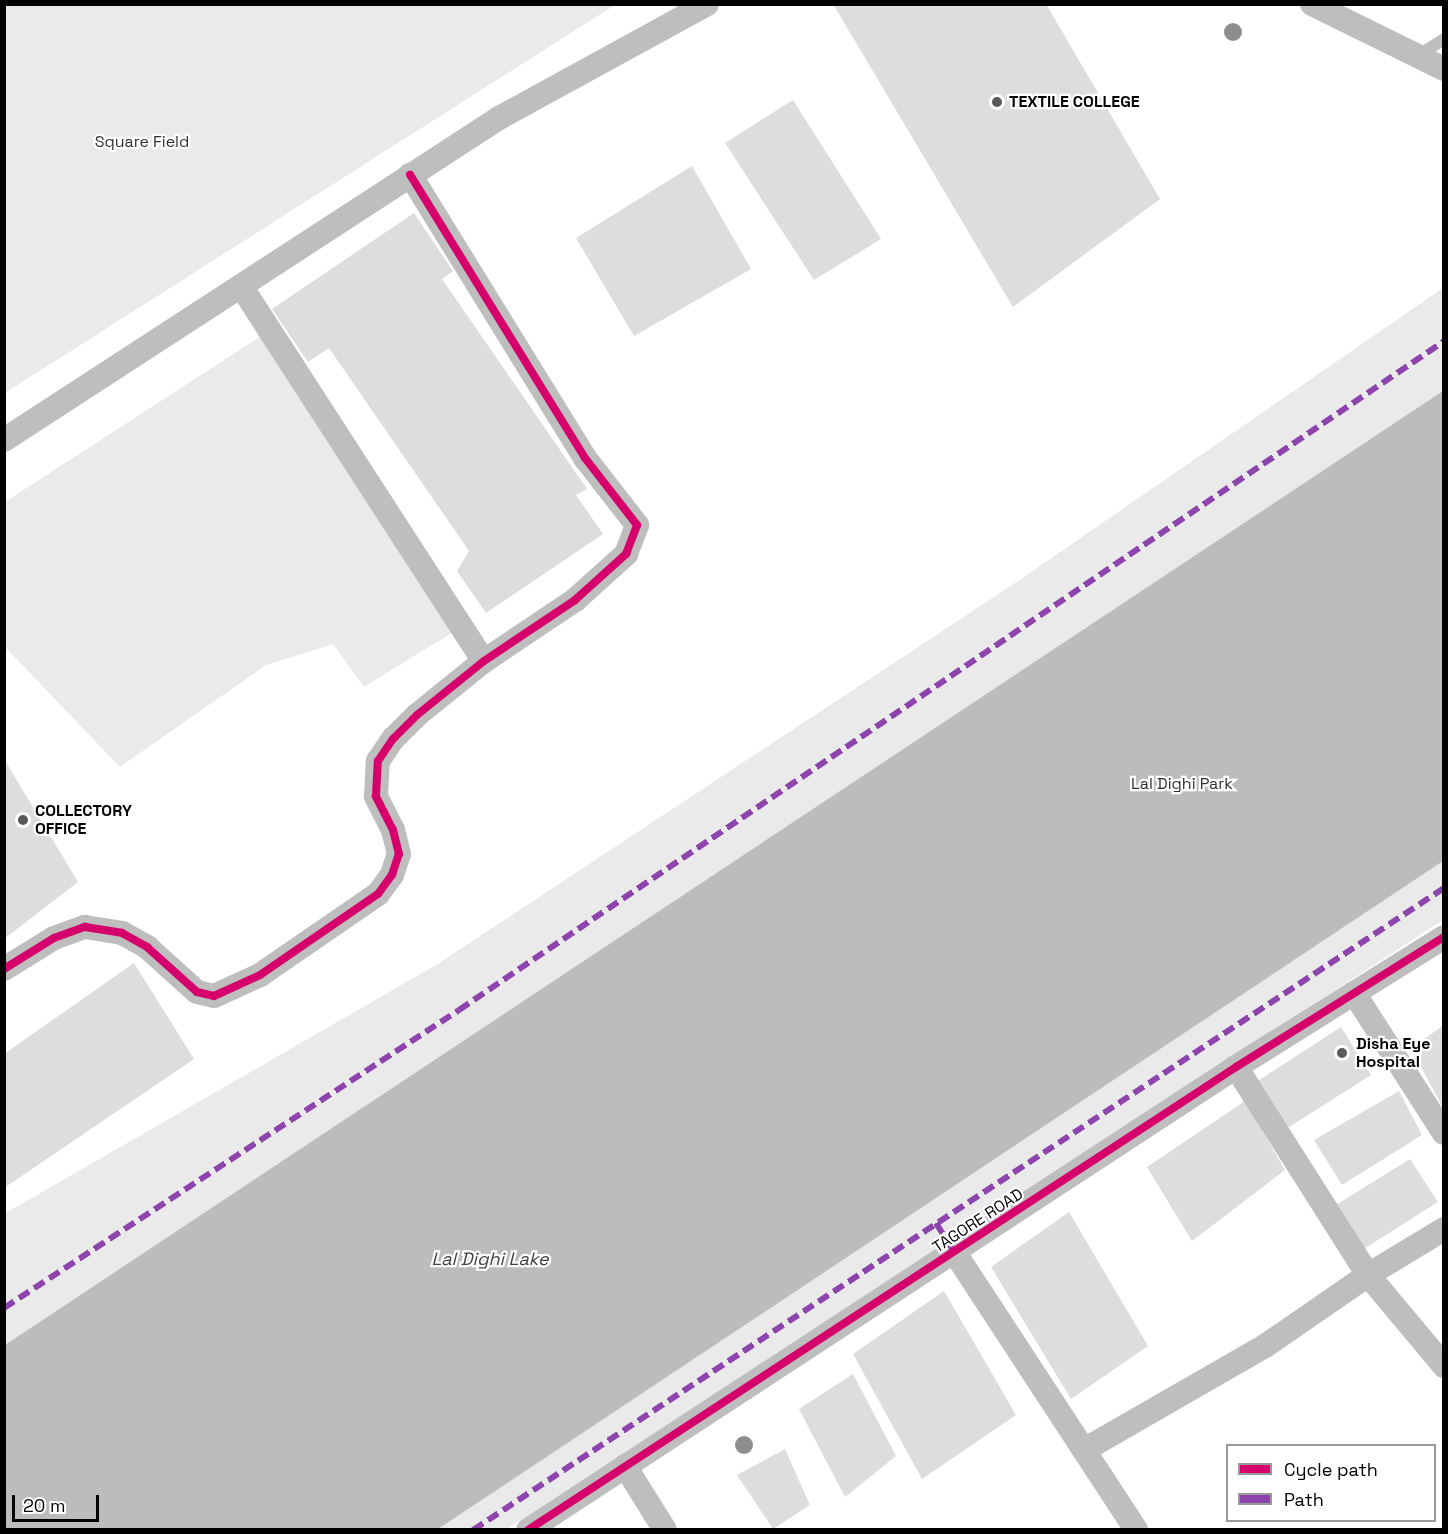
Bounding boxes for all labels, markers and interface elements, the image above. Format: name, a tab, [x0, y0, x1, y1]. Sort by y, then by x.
place label: TEXTILE COLLEGE	[1009, 92, 1140, 112]
marker: TEXTILE COLLEGE	[990, 95, 1004, 109]
park label: Square Field	[95, 132, 189, 152]
park label: Lal Dighi Park	[1131, 774, 1233, 794]
place label: COLLECTORY OFFICE	[35, 801, 132, 839]
marker: COLLECTORY OFFICE	[16, 813, 30, 827]
place label: Disha Eye Hospital	[1356, 1034, 1430, 1072]
marker: Disha Eye Hospital	[1333, 1044, 1351, 1062]
street label: TAGORE ROAD	[929, 1185, 1027, 1257]
water label: Lal Dighi Lake	[431, 1248, 549, 1270]
legend	[1226, 1444, 1436, 1522]
text: Cycle path	[1284, 1458, 1378, 1481]
scale bar	[15, 1483, 102, 1521]
text: Path	[1284, 1488, 1324, 1511]
text: 20 m	[23, 1494, 66, 1517]

